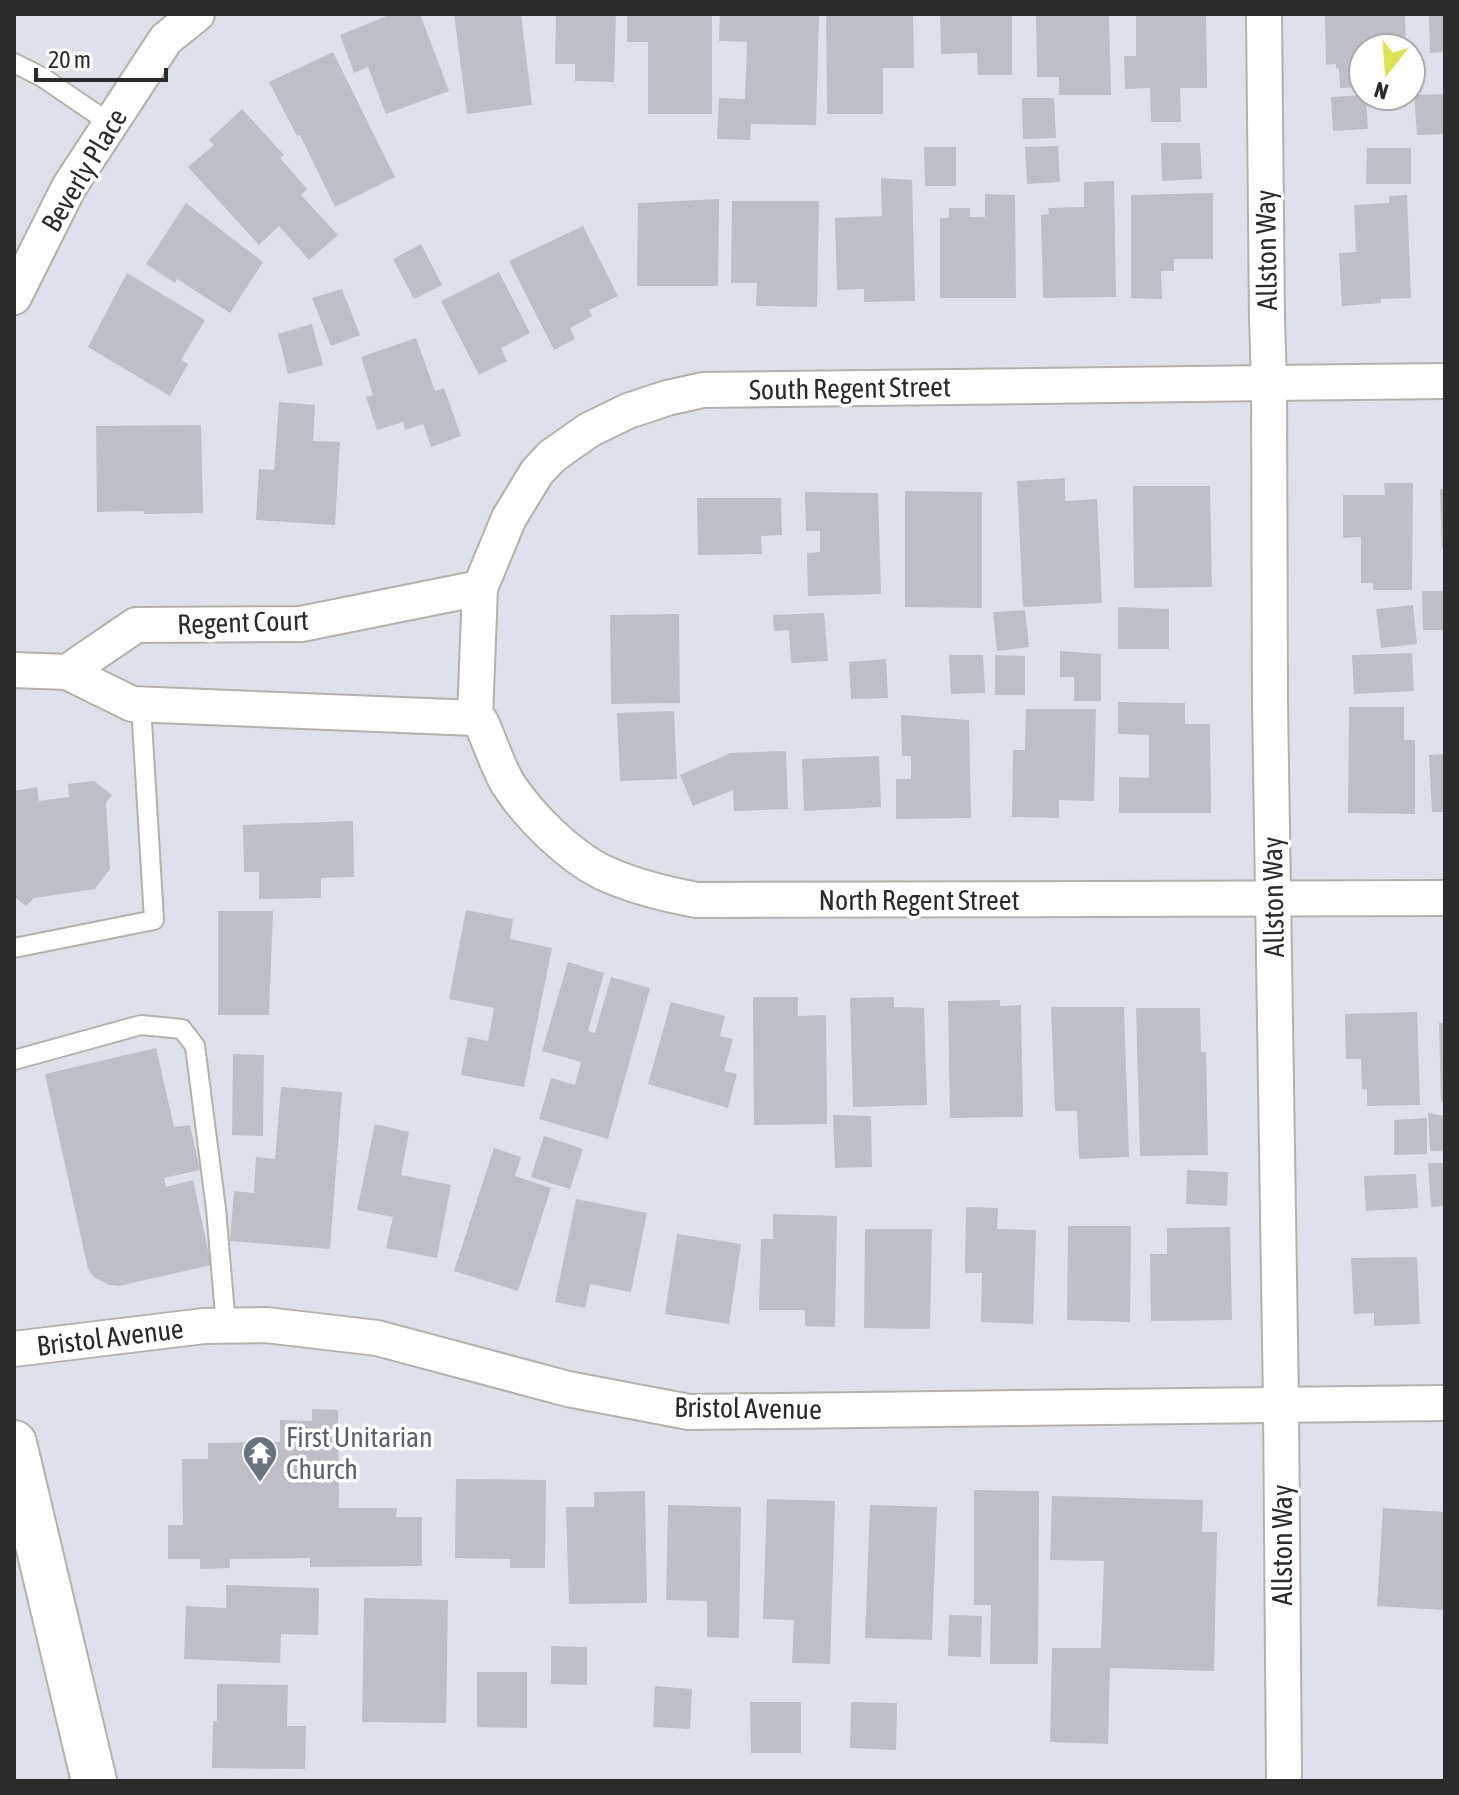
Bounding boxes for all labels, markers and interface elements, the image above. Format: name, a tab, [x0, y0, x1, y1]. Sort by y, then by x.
scale bar	[36, 32, 166, 82]
north arrow	[1347, 32, 1427, 112]
text: 20 m	[48, 46, 91, 73]
text: N	[1371, 77, 1391, 105]
street label: Beverly Place	[35, 103, 133, 237]
street label: Allston Way	[1249, 189, 1283, 311]
street label: South Regent Street	[749, 370, 951, 406]
street label: Regent Court	[177, 604, 309, 640]
street label: Allston Way	[1256, 836, 1290, 958]
street label: North Regent Street	[819, 884, 1019, 916]
street label: Bristol Avenue	[35, 1312, 185, 1362]
street label: Bristol Avenue	[674, 1391, 822, 1425]
place label: First Unitarian Church	[286, 1421, 433, 1485]
temple icon: First Unitarian Church	[241, 1434, 279, 1484]
street label: Allston Way	[1266, 1485, 1298, 1605]

